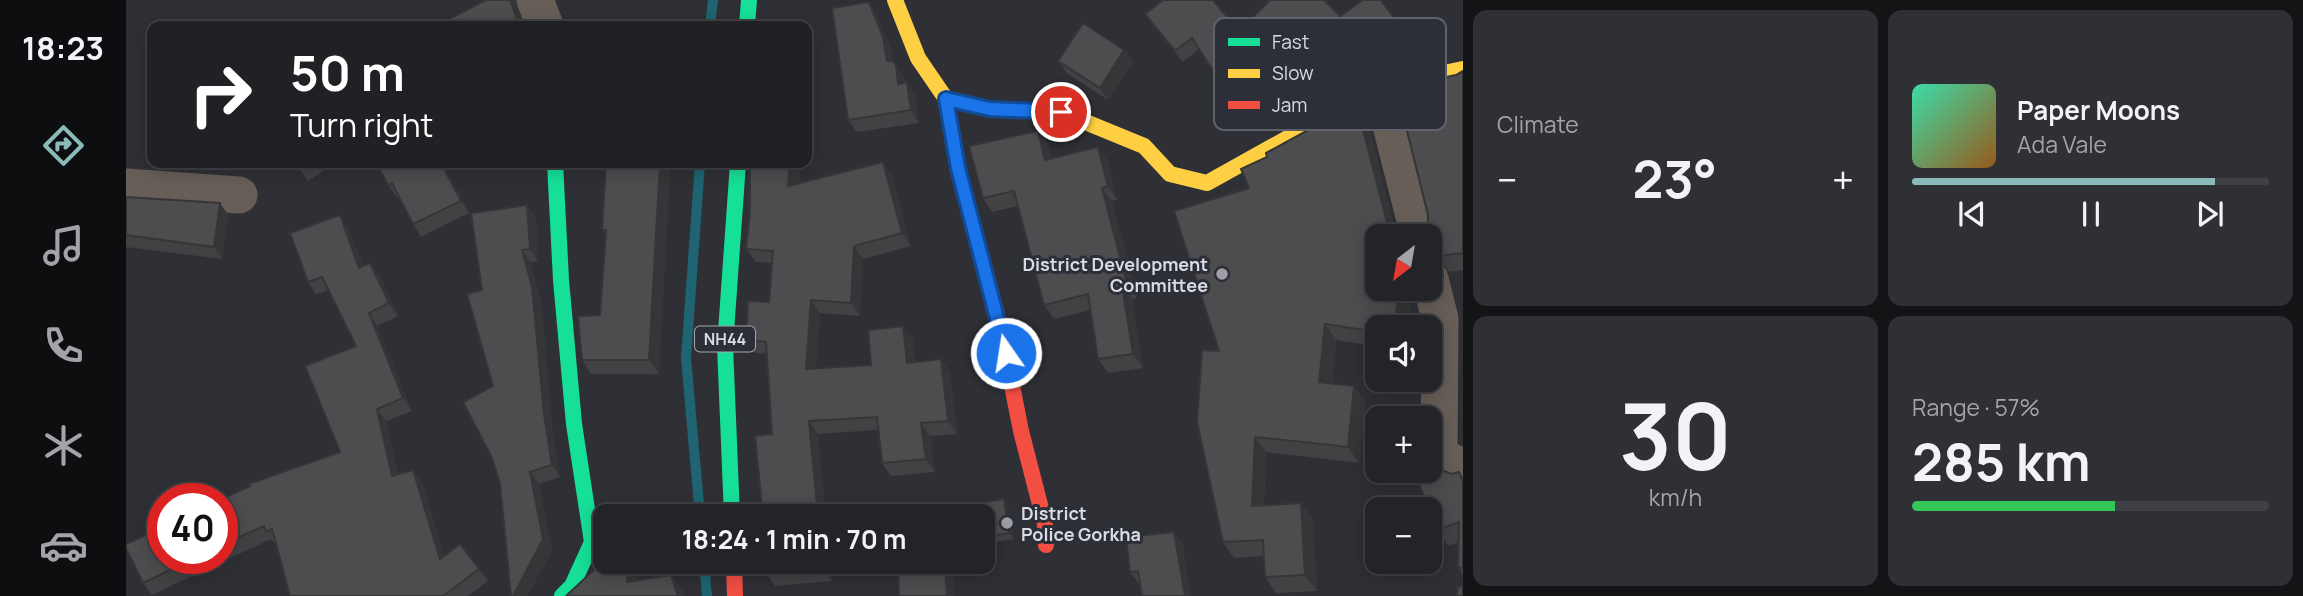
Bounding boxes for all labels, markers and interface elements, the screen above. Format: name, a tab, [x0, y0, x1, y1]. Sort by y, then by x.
legend	[1214, 18, 1446, 130]
text: 18:23	[22, 26, 104, 70]
text: Fast	[1272, 29, 1309, 55]
text: 50 m	[290, 39, 405, 106]
icon: right	[175, 49, 266, 140]
text: Slow	[1272, 60, 1314, 86]
pin	[1031, 82, 1091, 142]
text: Jam	[1272, 92, 1307, 118]
text: Paper Moons	[2017, 92, 2180, 128]
icon: arrive	[1042, 93, 1080, 131]
text: Turn right	[290, 103, 433, 147]
text: Climate	[1497, 108, 1579, 140]
icon: directions	[39, 121, 88, 170]
text: Ada Vale	[2017, 128, 2107, 160]
text: 23°	[1633, 143, 1717, 214]
text: −	[1497, 153, 1518, 205]
text: +	[1832, 153, 1854, 205]
icon: previous	[1953, 195, 1991, 233]
icon: pause	[2072, 195, 2110, 233]
icon: next	[2191, 195, 2229, 233]
icon: music	[39, 221, 88, 270]
north arrow	[1365, 224, 1442, 301]
map controls	[1365, 224, 1442, 574]
place label: District Development Committee	[1022, 252, 1208, 297]
marker: District Development Committee	[1214, 266, 1230, 282]
button: sound	[1365, 315, 1442, 392]
position arrow	[969, 316, 1043, 390]
icon: phone	[39, 321, 88, 370]
road number: NH44	[695, 326, 755, 352]
text: 30	[1619, 373, 1732, 497]
text: Range · 57%	[1912, 391, 2040, 423]
button: +	[1365, 406, 1442, 483]
icon: climate	[39, 421, 88, 470]
text: 285 km	[1912, 426, 2090, 497]
text: km/h	[1649, 481, 1702, 513]
speed limit sign: 40	[147, 483, 238, 574]
button: −	[1365, 497, 1442, 574]
place label: District Police Gorkha	[1021, 501, 1141, 546]
marker: District Police Gorkha	[999, 515, 1015, 531]
icon: car	[39, 521, 88, 570]
text: 18:24 · 1 min · 70 m	[682, 521, 906, 557]

